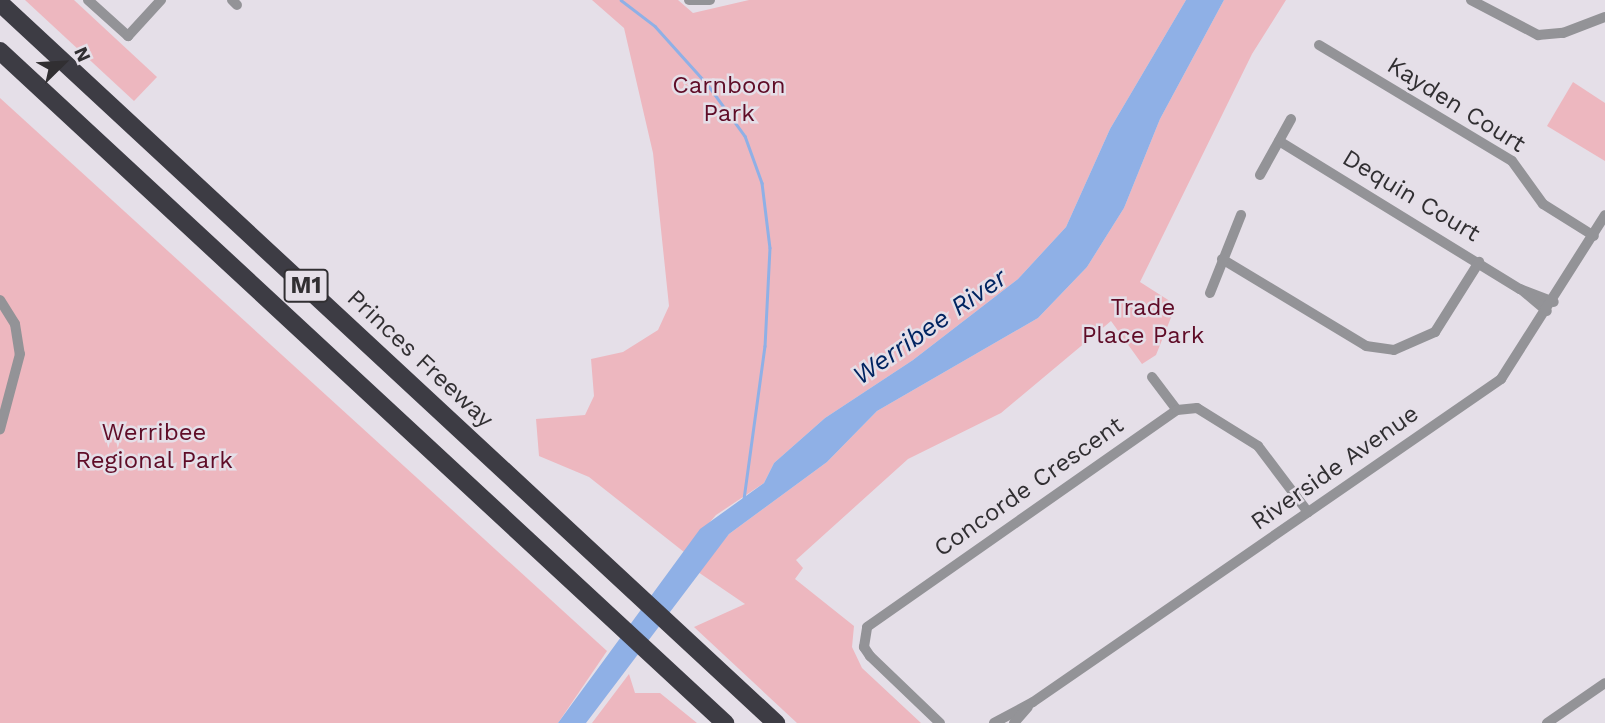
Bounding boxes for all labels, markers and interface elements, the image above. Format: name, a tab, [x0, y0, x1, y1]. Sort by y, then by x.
north arrow	[28, 28, 98, 98]
text: N	[69, 43, 96, 65]
street label: Kayden Court	[1382, 51, 1530, 159]
park label: Carnboon Park	[672, 72, 786, 128]
street label: Dequin Court	[1337, 144, 1485, 248]
water label: Werribee River	[847, 262, 1013, 392]
road number: M1	[283, 266, 329, 306]
street label: Princes Freeway	[341, 284, 499, 434]
park label: Trade Place Park	[1082, 294, 1204, 350]
street label: Riverside Avenue	[1245, 399, 1425, 537]
street label: Concorde Crescent	[929, 411, 1129, 563]
park label: Werribee Regional Park	[75, 419, 233, 475]

